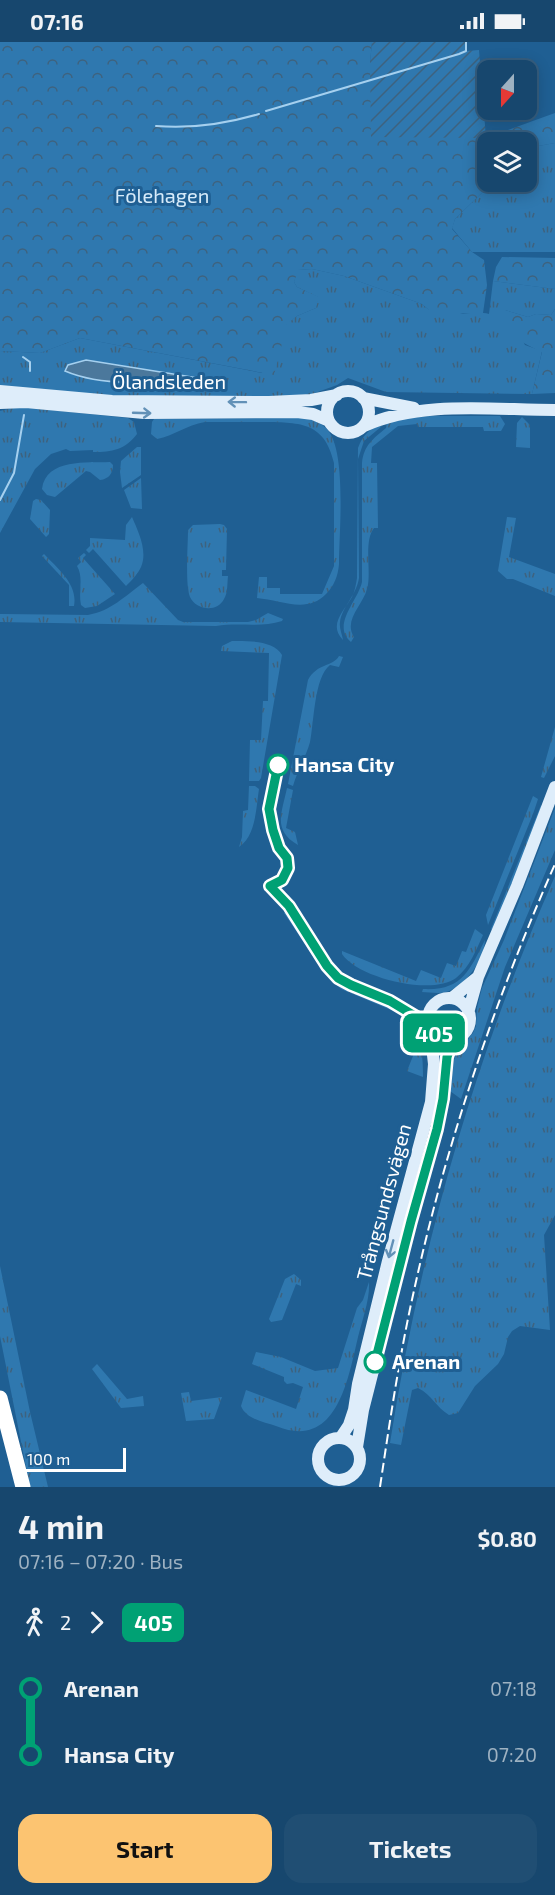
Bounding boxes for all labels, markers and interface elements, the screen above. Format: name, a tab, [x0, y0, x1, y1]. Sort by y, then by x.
text: 07:16	[30, 8, 84, 34]
north arrow	[477, 60, 537, 120]
map controls	[477, 60, 537, 192]
button: layers	[477, 132, 537, 192]
park label: Fölehagen	[115, 183, 209, 207]
street label: Ölandsleden	[112, 369, 226, 393]
one-way arrow	[227, 396, 247, 407]
one-way arrow	[131, 407, 151, 418]
place label: Hansa City	[294, 752, 395, 777]
marker: Hansa City	[267, 754, 289, 776]
line badge: 405	[400, 1014, 468, 1052]
text: 405	[415, 1021, 453, 1046]
street label: Trångsundsvägen	[351, 1121, 415, 1283]
one-way arrow	[385, 1239, 396, 1258]
place label: Arenan	[392, 1349, 460, 1373]
marker: Arenan	[364, 1351, 386, 1373]
scale bar	[18, 1445, 126, 1472]
text: 100 m	[27, 1449, 70, 1468]
text: 4 min	[18, 1506, 104, 1546]
text: $0.80	[477, 1525, 537, 1551]
text: 07:16 – 07:20 · Bus	[18, 1549, 183, 1573]
icon: walk	[18, 1606, 51, 1639]
icon: forward	[80, 1606, 113, 1639]
text: 2	[60, 1610, 71, 1634]
text: 405	[134, 1610, 172, 1635]
text: Arenan	[64, 1675, 139, 1701]
text: 07:18	[490, 1676, 537, 1700]
text: Hansa City	[64, 1741, 174, 1767]
text: 07:20	[487, 1742, 537, 1766]
button: Start	[18, 1814, 272, 1883]
button: Tickets	[284, 1814, 537, 1883]

